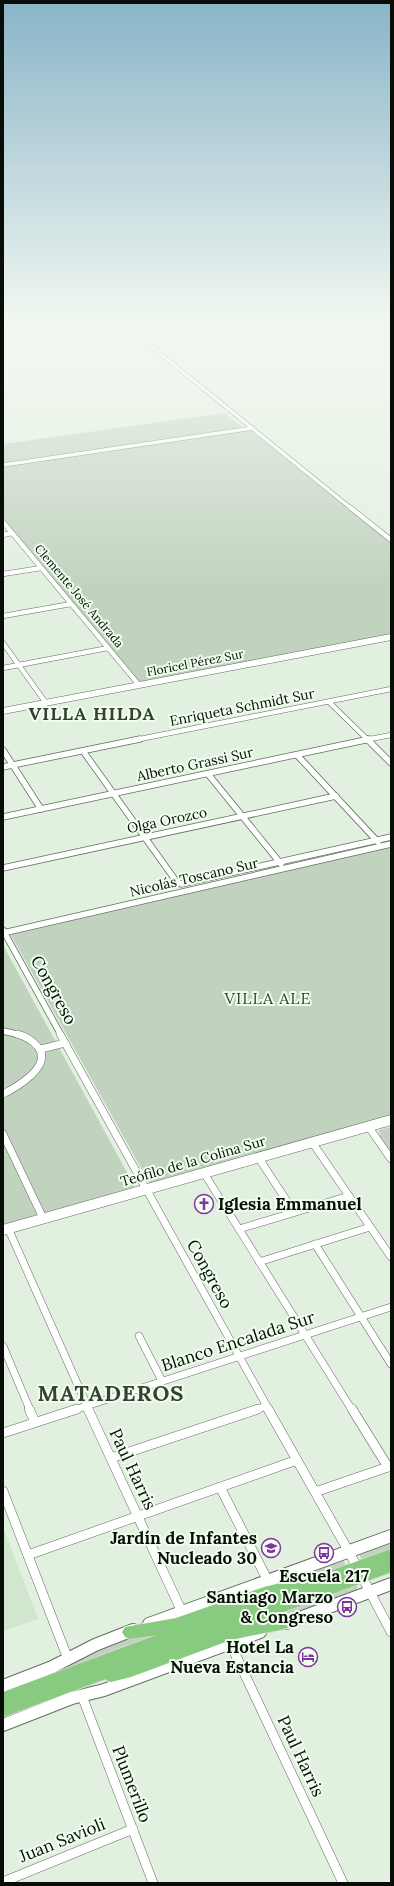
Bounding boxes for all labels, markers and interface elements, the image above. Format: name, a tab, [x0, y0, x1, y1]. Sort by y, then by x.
street label: Clemente José Andrada	[32, 541, 127, 650]
street label: Floricel Pérez Sur	[145, 646, 245, 679]
street label: Enriqueta Schmidt Sur	[168, 684, 316, 730]
district label: VILLA HILDA	[29, 702, 156, 725]
street label: Alberto Grassi Sur	[134, 743, 255, 785]
street label: Olga Orozco	[125, 803, 209, 837]
street label: Nicolás Toscano Sur	[128, 853, 260, 901]
street label: Congreso	[26, 952, 82, 1029]
district label: VILLA ALE	[223, 988, 312, 1008]
street label: Teófilo de la Colina Sur	[118, 1132, 268, 1190]
church icon: Iglesia Emmanuel	[193, 1193, 215, 1215]
place label: Iglesia Emmanuel	[218, 1193, 362, 1215]
street label: Congreso	[182, 1236, 238, 1313]
street label: Blanco Encalada Sur	[158, 1306, 318, 1376]
district label: MATADEROS	[38, 1379, 184, 1407]
street label: Paul Harris	[105, 1425, 161, 1513]
place label: Jardín de Infantes Nucleado 30	[110, 1527, 257, 1569]
school or university icon: Jardín de Infantes Nucleado 30	[260, 1537, 282, 1559]
bus stop icon: Escuela 217	[313, 1542, 335, 1564]
place label: Escuela 217	[279, 1565, 369, 1587]
place label: Santiago Marzo & Congreso	[207, 1586, 333, 1628]
bus stop icon: Santiago Marzo & Congreso	[336, 1596, 358, 1618]
place label: Hotel La Nueva Estancia	[170, 1636, 294, 1678]
hotel icon: Hotel La Nueva Estancia	[297, 1646, 319, 1668]
street label: Paul Harris	[273, 1712, 329, 1800]
street label: Plumerillo	[107, 1742, 157, 1826]
street label: Juan Savioli	[15, 1813, 108, 1868]

